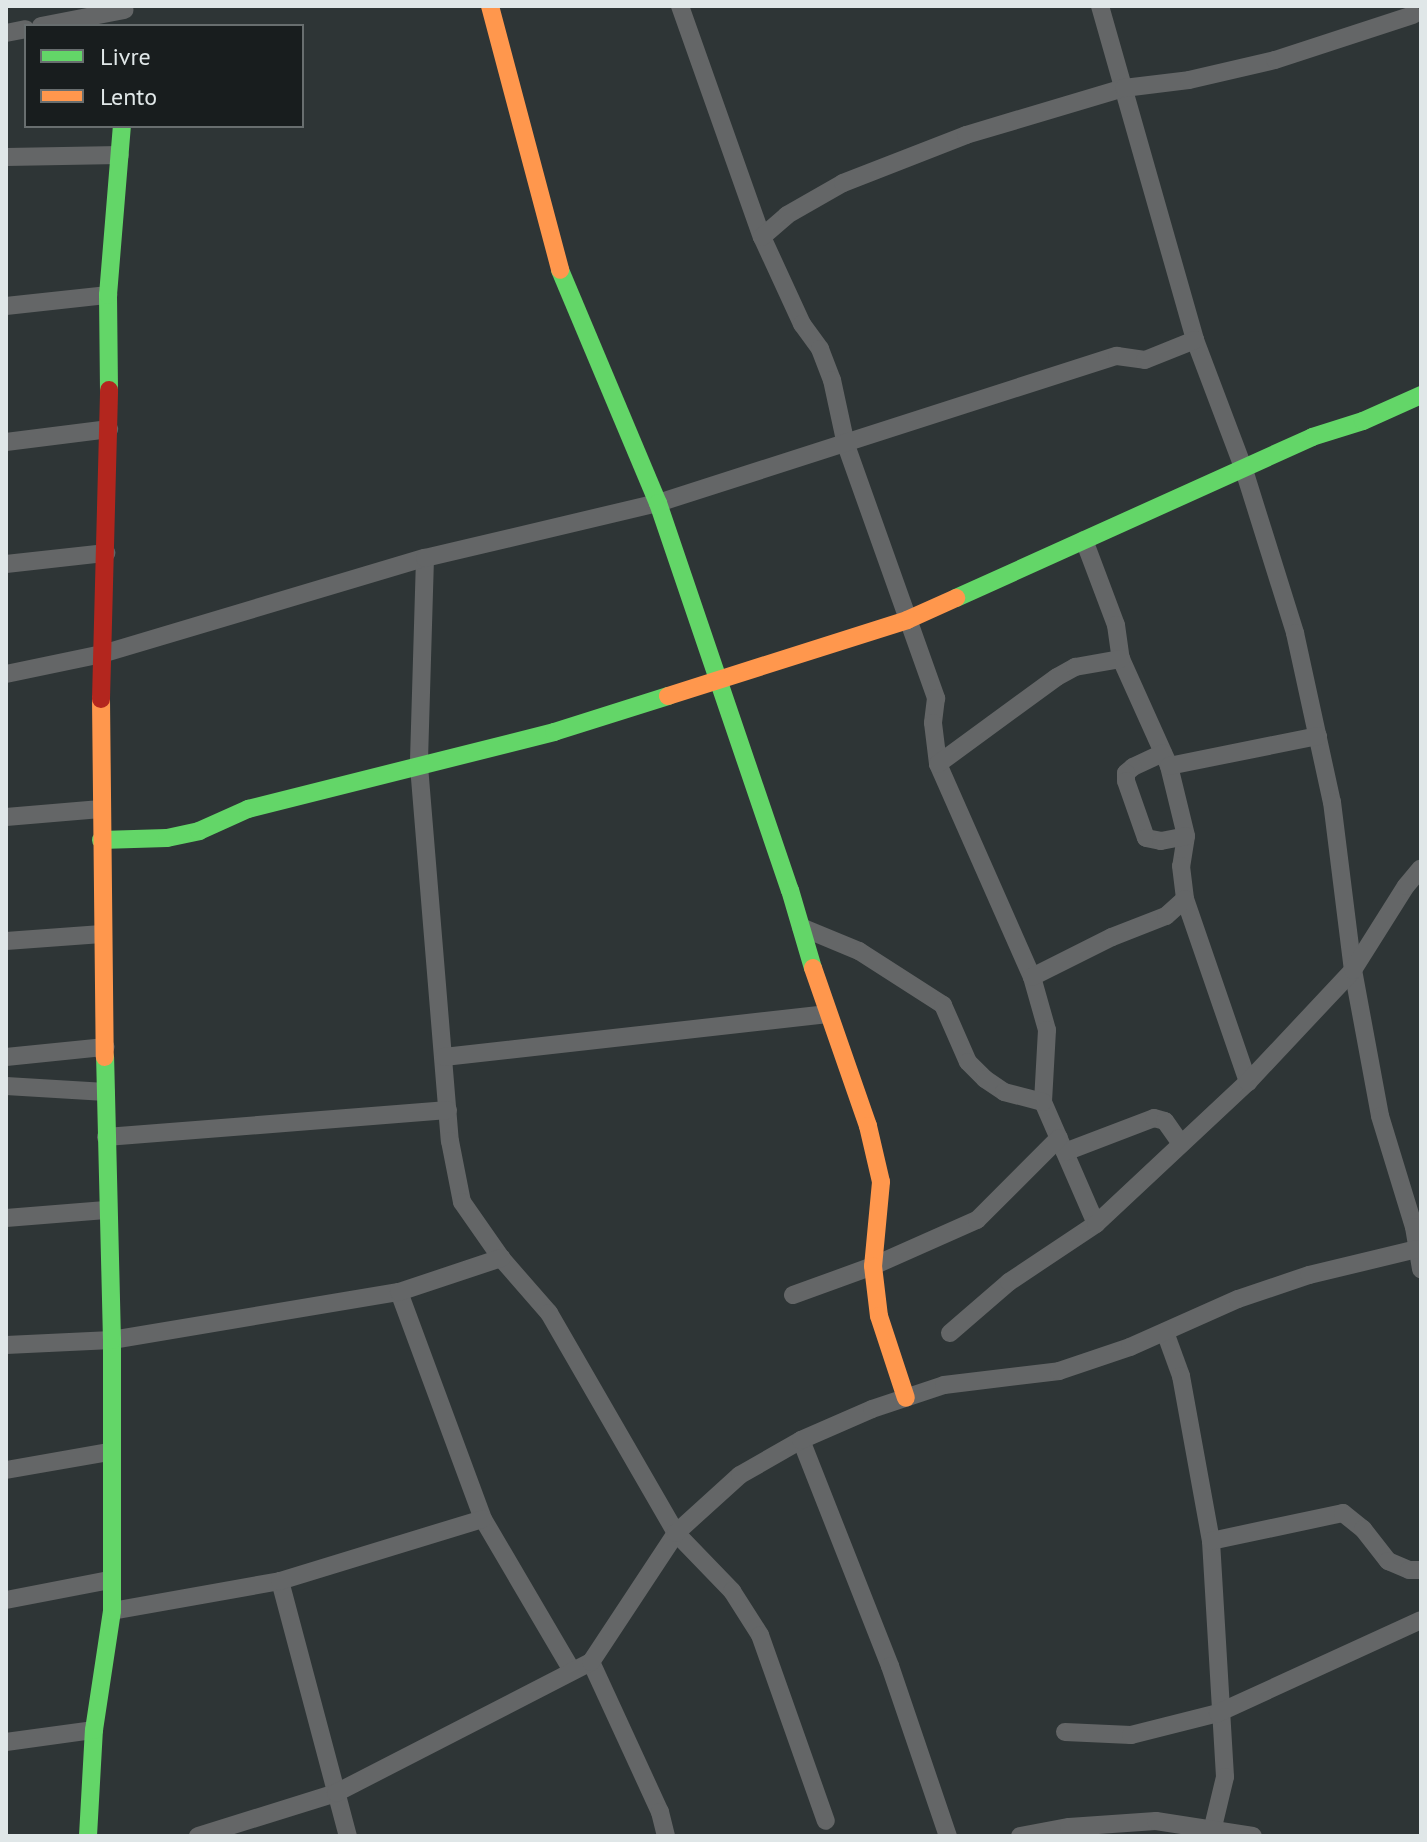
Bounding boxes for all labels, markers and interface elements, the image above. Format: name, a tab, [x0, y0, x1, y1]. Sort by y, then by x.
legend	[24, 24, 304, 128]
text: Livre	[100, 41, 151, 72]
text: Lento	[100, 81, 157, 112]

